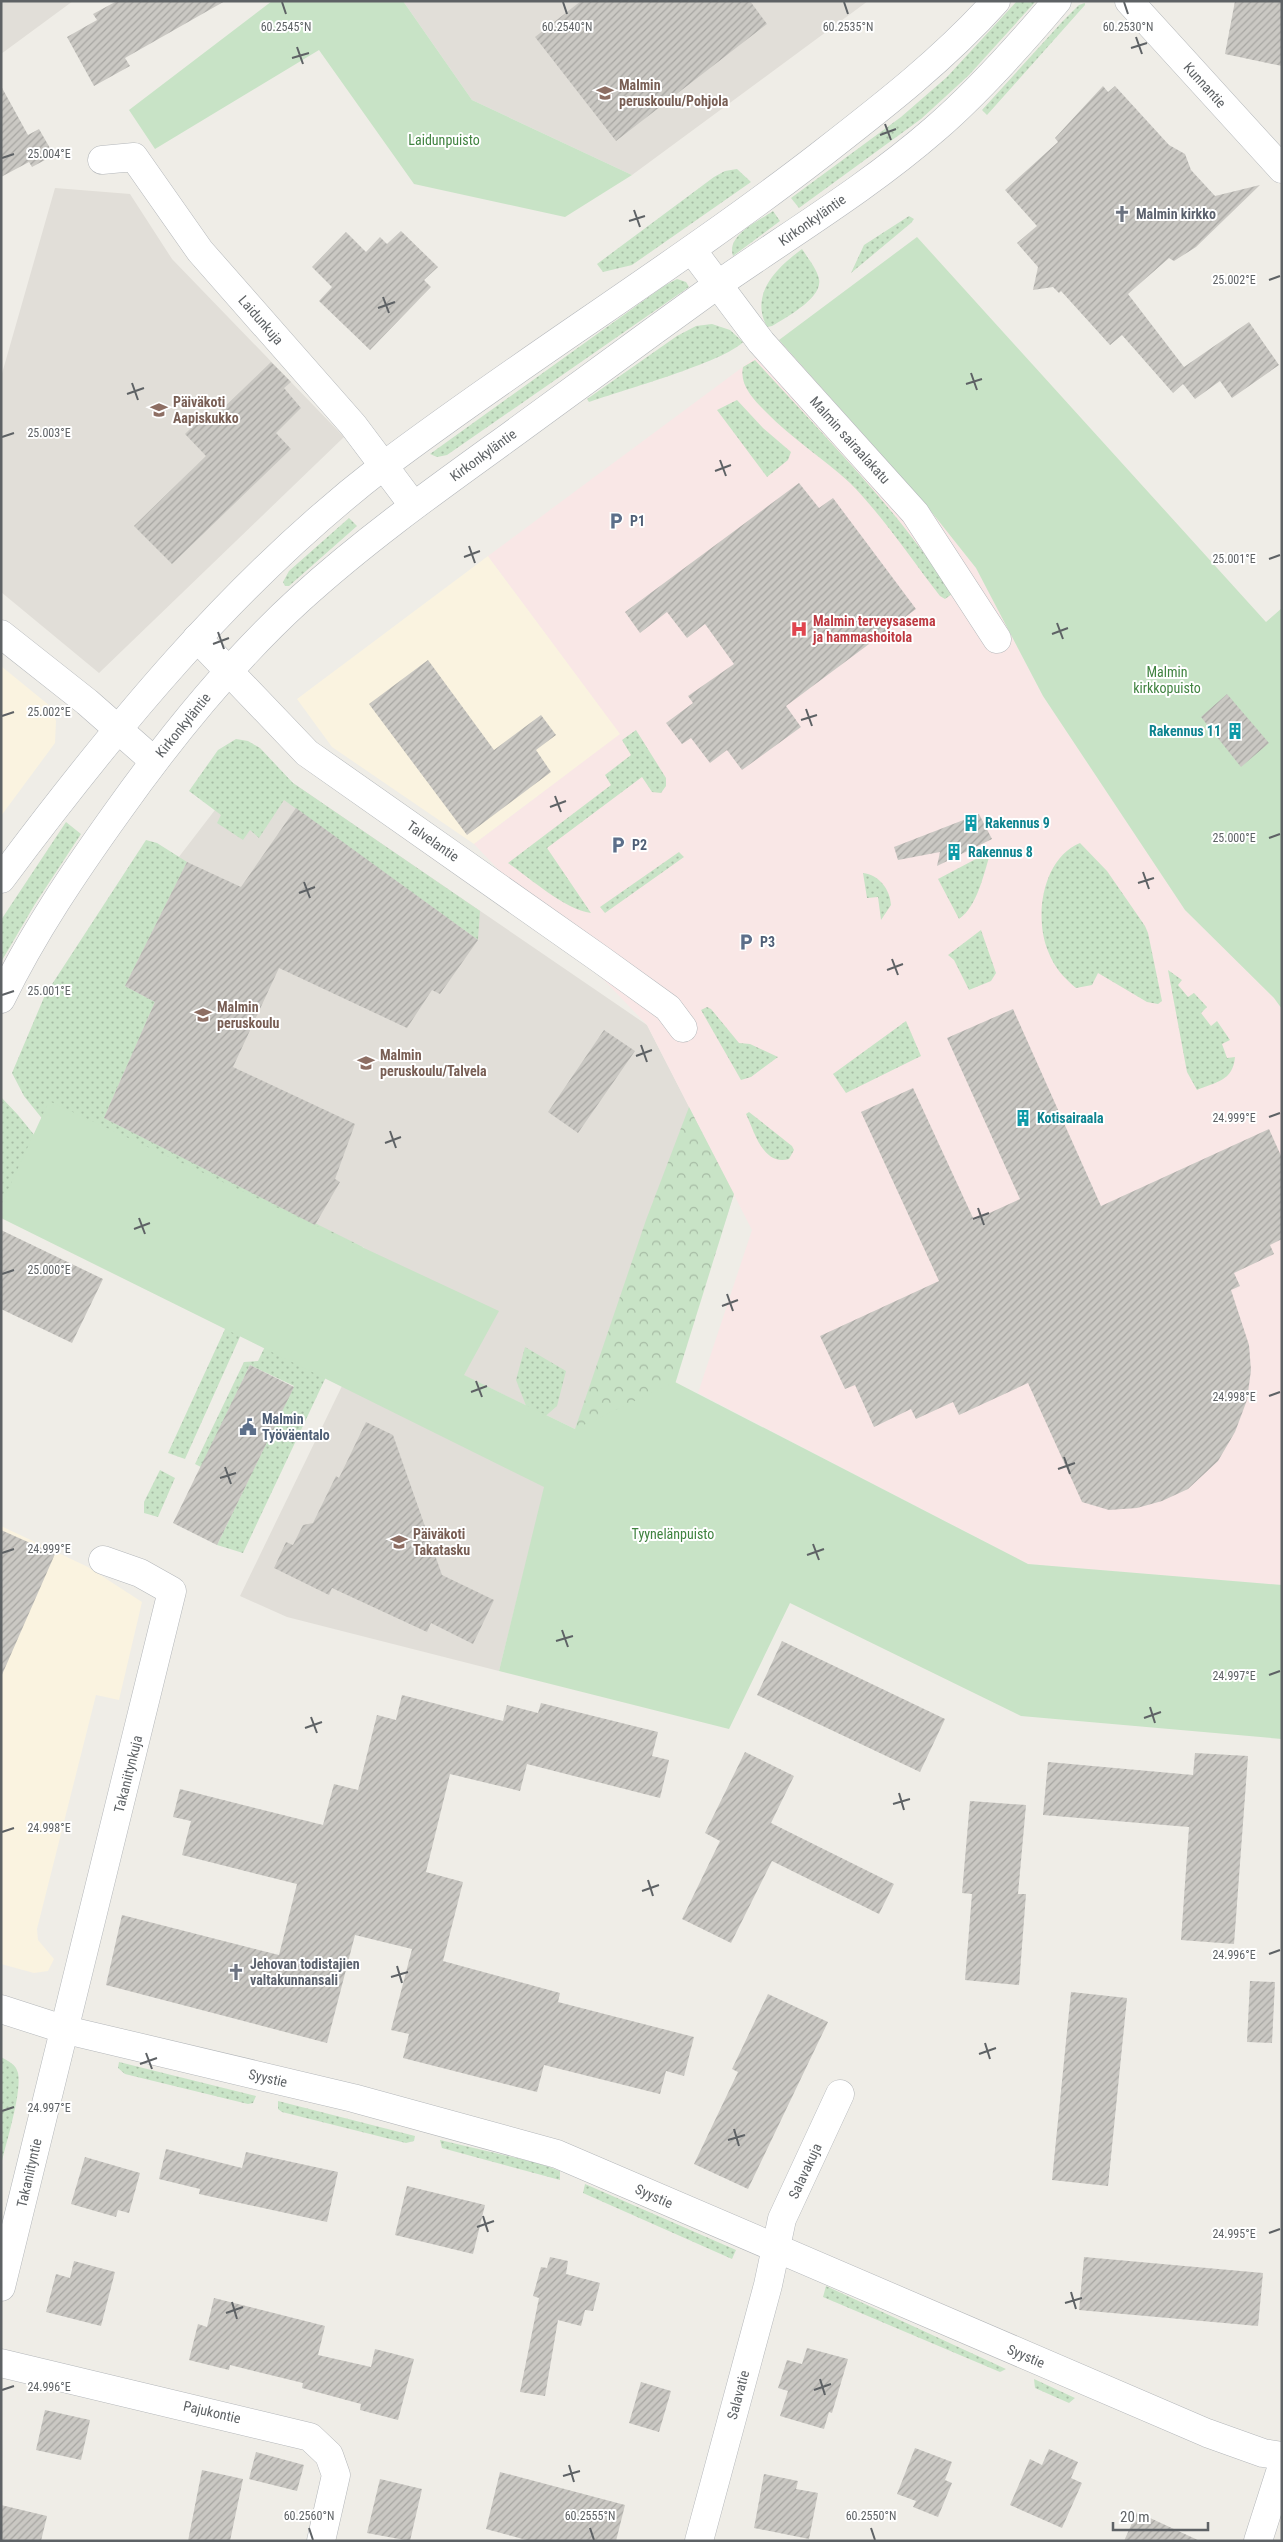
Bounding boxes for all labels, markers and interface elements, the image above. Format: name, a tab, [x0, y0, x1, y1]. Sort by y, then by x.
text: 60.2545°N	[261, 20, 311, 34]
text: 60.2540°N	[542, 20, 592, 34]
text: 60.2535°N	[823, 20, 873, 34]
text: 60.2530°N	[1103, 20, 1153, 34]
street label: Kunnantie	[1181, 59, 1230, 111]
place label: Malmin peruskoulu/Pohjola	[619, 77, 729, 109]
school or university icon: Malmin peruskoulu/Pohjola	[595, 83, 615, 103]
park label: Laidunpuisto	[408, 132, 480, 148]
text: 25.004°E	[27, 147, 71, 161]
street label: Kirkonkyläntie	[775, 191, 849, 249]
church icon: Malmin kirkko	[1112, 204, 1132, 224]
place label: Malmin kirkko	[1136, 206, 1216, 222]
text: 25.002°E	[1212, 273, 1256, 287]
street label: Laidunkuja	[235, 292, 287, 348]
street label: Malmin sairaalakatu	[807, 393, 893, 487]
place label: Päiväkoti Aapiskukko	[173, 394, 239, 426]
school or university icon: Päiväkoti Aapiskukko	[149, 400, 169, 420]
street label: Kirkonkyläntie	[447, 425, 520, 484]
text: 25.003°E	[27, 426, 71, 440]
parking icon: P1	[606, 511, 626, 531]
place label: P1	[630, 513, 645, 529]
text: 25.001°E	[1212, 552, 1256, 566]
place label: Malmin terveysasema ja hammashoitola	[812, 613, 936, 645]
hospital icon: Malmin terveysasema ja hammashoitola	[789, 619, 809, 639]
park label: Malmin kirkkopuisto	[1133, 664, 1201, 696]
street label: Kirkonkyläntie	[152, 689, 214, 760]
text: 25.002°E	[27, 705, 71, 719]
building icon: Rakennus 11	[1225, 721, 1245, 741]
place label: Rakennus 11	[1149, 723, 1221, 739]
building icon: Rakennus 9	[961, 813, 981, 833]
place label: Rakennus 9	[985, 815, 1050, 831]
street label: Talvelantie	[404, 817, 462, 865]
text: 25.000°E	[1212, 831, 1256, 845]
parking icon: P2	[608, 835, 628, 855]
place label: P2	[632, 837, 647, 853]
building icon: Rakennus 8	[944, 842, 964, 862]
place label: Rakennus 8	[968, 844, 1033, 860]
parking icon: P3	[736, 932, 756, 952]
place label: P3	[760, 934, 775, 950]
text: 25.001°E	[27, 984, 71, 998]
place label: Malmin peruskoulu	[217, 999, 280, 1031]
school or university icon: Malmin peruskoulu	[193, 1005, 213, 1025]
place label: Malmin peruskoulu/Talvela	[380, 1047, 487, 1079]
school or university icon: Malmin peruskoulu/Talvela	[356, 1053, 376, 1073]
building icon: Kotisairaala	[1013, 1108, 1033, 1128]
place label: Kotisairaala	[1037, 1110, 1104, 1126]
text: 24.999°E	[1212, 1111, 1256, 1125]
text: 25.000°E	[27, 1263, 71, 1277]
text: 24.998°E	[1212, 1390, 1256, 1404]
place label: Malmin Työväentalo	[262, 1411, 330, 1443]
public building icon: Malmin Työväentalo	[238, 1417, 258, 1437]
place label: Päiväkoti Takatasku	[413, 1526, 470, 1558]
park label: Tyynelänpuisto	[632, 1526, 714, 1542]
school or university icon: Päiväkoti Takatasku	[389, 1532, 409, 1552]
text: 24.999°E	[27, 1542, 71, 1556]
text: 24.997°E	[1212, 1669, 1256, 1683]
street label: Takaniitynkuja	[111, 1734, 145, 1814]
text: 24.998°E	[27, 1821, 71, 1835]
text: 24.996°E	[1212, 1948, 1256, 1962]
place label: Jehovan todistajien valtakunnansali	[250, 1956, 360, 1988]
church icon: Jehovan todistajien valtakunnansali	[226, 1962, 246, 1982]
street label: Syystie	[247, 2066, 289, 2090]
text: 24.997°E	[27, 2101, 71, 2115]
street label: Takaniityntie	[13, 2137, 45, 2209]
street label: Salavakuja	[785, 2141, 825, 2201]
street label: Syystie	[633, 2181, 676, 2211]
text: 24.995°E	[1212, 2227, 1256, 2241]
street label: Syystie	[1005, 2341, 1048, 2371]
street label: Salavatie	[724, 2368, 752, 2421]
text: 24.996°E	[27, 2380, 71, 2394]
street label: Pajukontie	[182, 2398, 243, 2426]
scale bar	[1113, 2500, 1208, 2532]
text: 20 m	[1120, 2508, 1150, 2526]
text: 60.2560°N	[284, 2509, 334, 2523]
text: 60.2555°N	[565, 2509, 615, 2523]
text: 60.2550°N	[846, 2509, 896, 2523]

